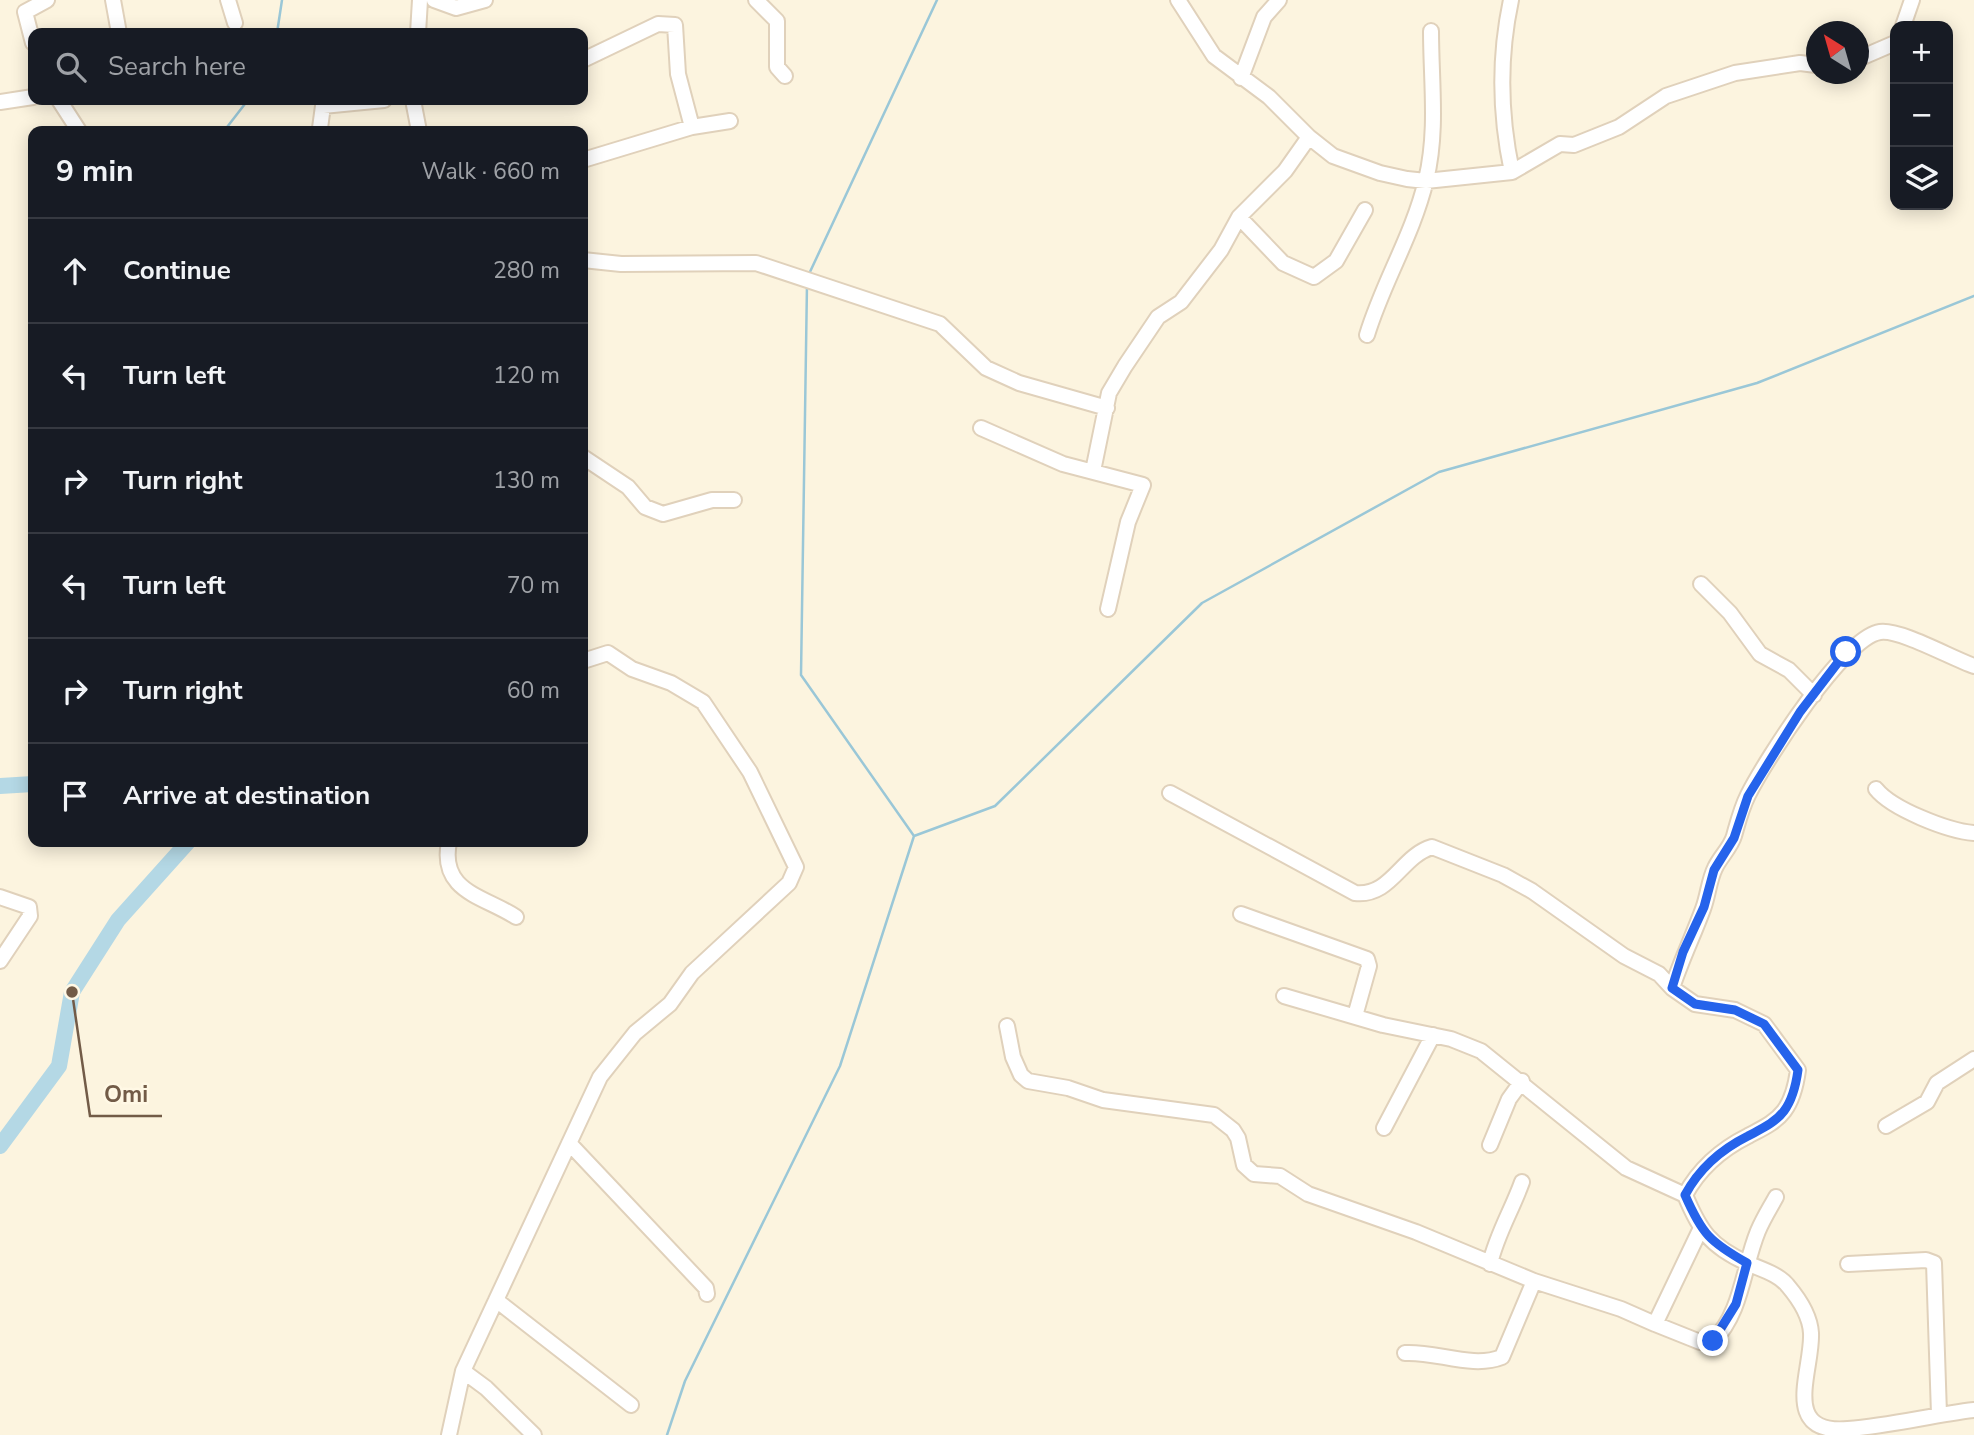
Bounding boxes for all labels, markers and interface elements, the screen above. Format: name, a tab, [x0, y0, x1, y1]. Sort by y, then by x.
north arrow	[1806, 21, 1869, 84]
map controls	[1890, 21, 1953, 210]
button: +	[1890, 21, 1953, 84]
search box	[28, 28, 588, 105]
icon: search	[52, 48, 90, 86]
text: Search here	[108, 49, 246, 84]
button: −	[1890, 84, 1953, 147]
button: layers	[1890, 147, 1953, 210]
text: 9 min	[56, 151, 134, 192]
text: Walk · 660 m	[421, 156, 560, 187]
icon: ahead	[56, 252, 94, 290]
text: Continue	[123, 253, 231, 288]
text: 280 m	[493, 255, 560, 286]
icon: left	[56, 357, 94, 395]
text: Turn left	[123, 358, 226, 393]
text: 120 m	[493, 360, 560, 391]
icon: right	[56, 462, 94, 500]
text: Turn right	[123, 463, 242, 498]
text: 130 m	[493, 465, 560, 496]
icon: left	[56, 567, 94, 605]
text: Turn left	[123, 568, 226, 603]
text: 70 m	[507, 570, 560, 601]
route start	[1830, 636, 1861, 667]
icon: right	[56, 672, 94, 710]
text: Turn right	[123, 673, 242, 708]
text: 60 m	[507, 675, 560, 706]
icon: arrive	[56, 777, 94, 815]
text: Arrive at destination	[123, 778, 370, 813]
callout: Omi	[90, 1072, 162, 1116]
text: Omi	[104, 1079, 148, 1110]
route end	[1697, 1325, 1728, 1356]

